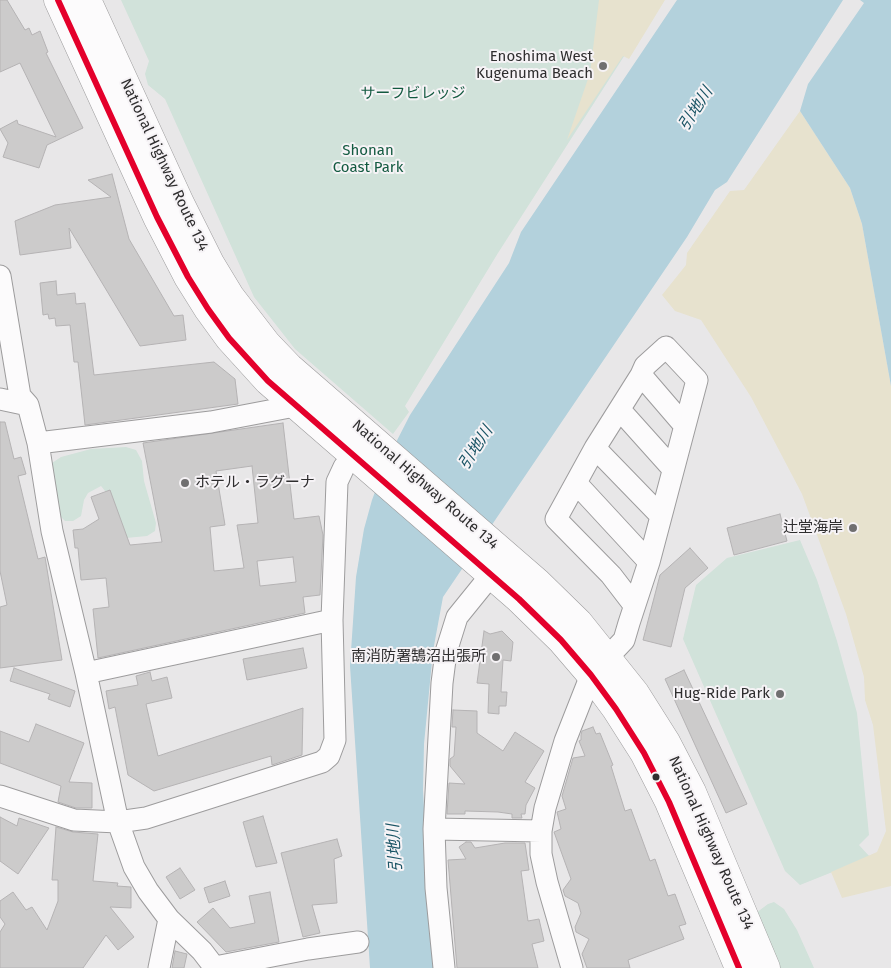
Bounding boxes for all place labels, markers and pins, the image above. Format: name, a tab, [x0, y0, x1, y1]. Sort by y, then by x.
place label: Enoshima West Kugenuma Beach	[476, 48, 593, 83]
marker: Enoshima West Kugenuma Beach	[597, 60, 609, 72]
place label: ホテル・ラグーナ	[195, 474, 315, 492]
marker: ホテル・ラグーナ	[179, 477, 191, 489]
place label: 辻堂海岸	[783, 519, 843, 537]
marker: 辻堂海岸	[847, 522, 859, 534]
place label: 南消防署鵠沼出張所	[351, 648, 486, 666]
marker: 南消防署鵠沼出張所	[490, 651, 502, 663]
place label: Hug-Ride Park	[673, 685, 770, 703]
marker: Hug-Ride Park	[774, 688, 786, 700]
unlabelled marker	[651, 772, 661, 782]

